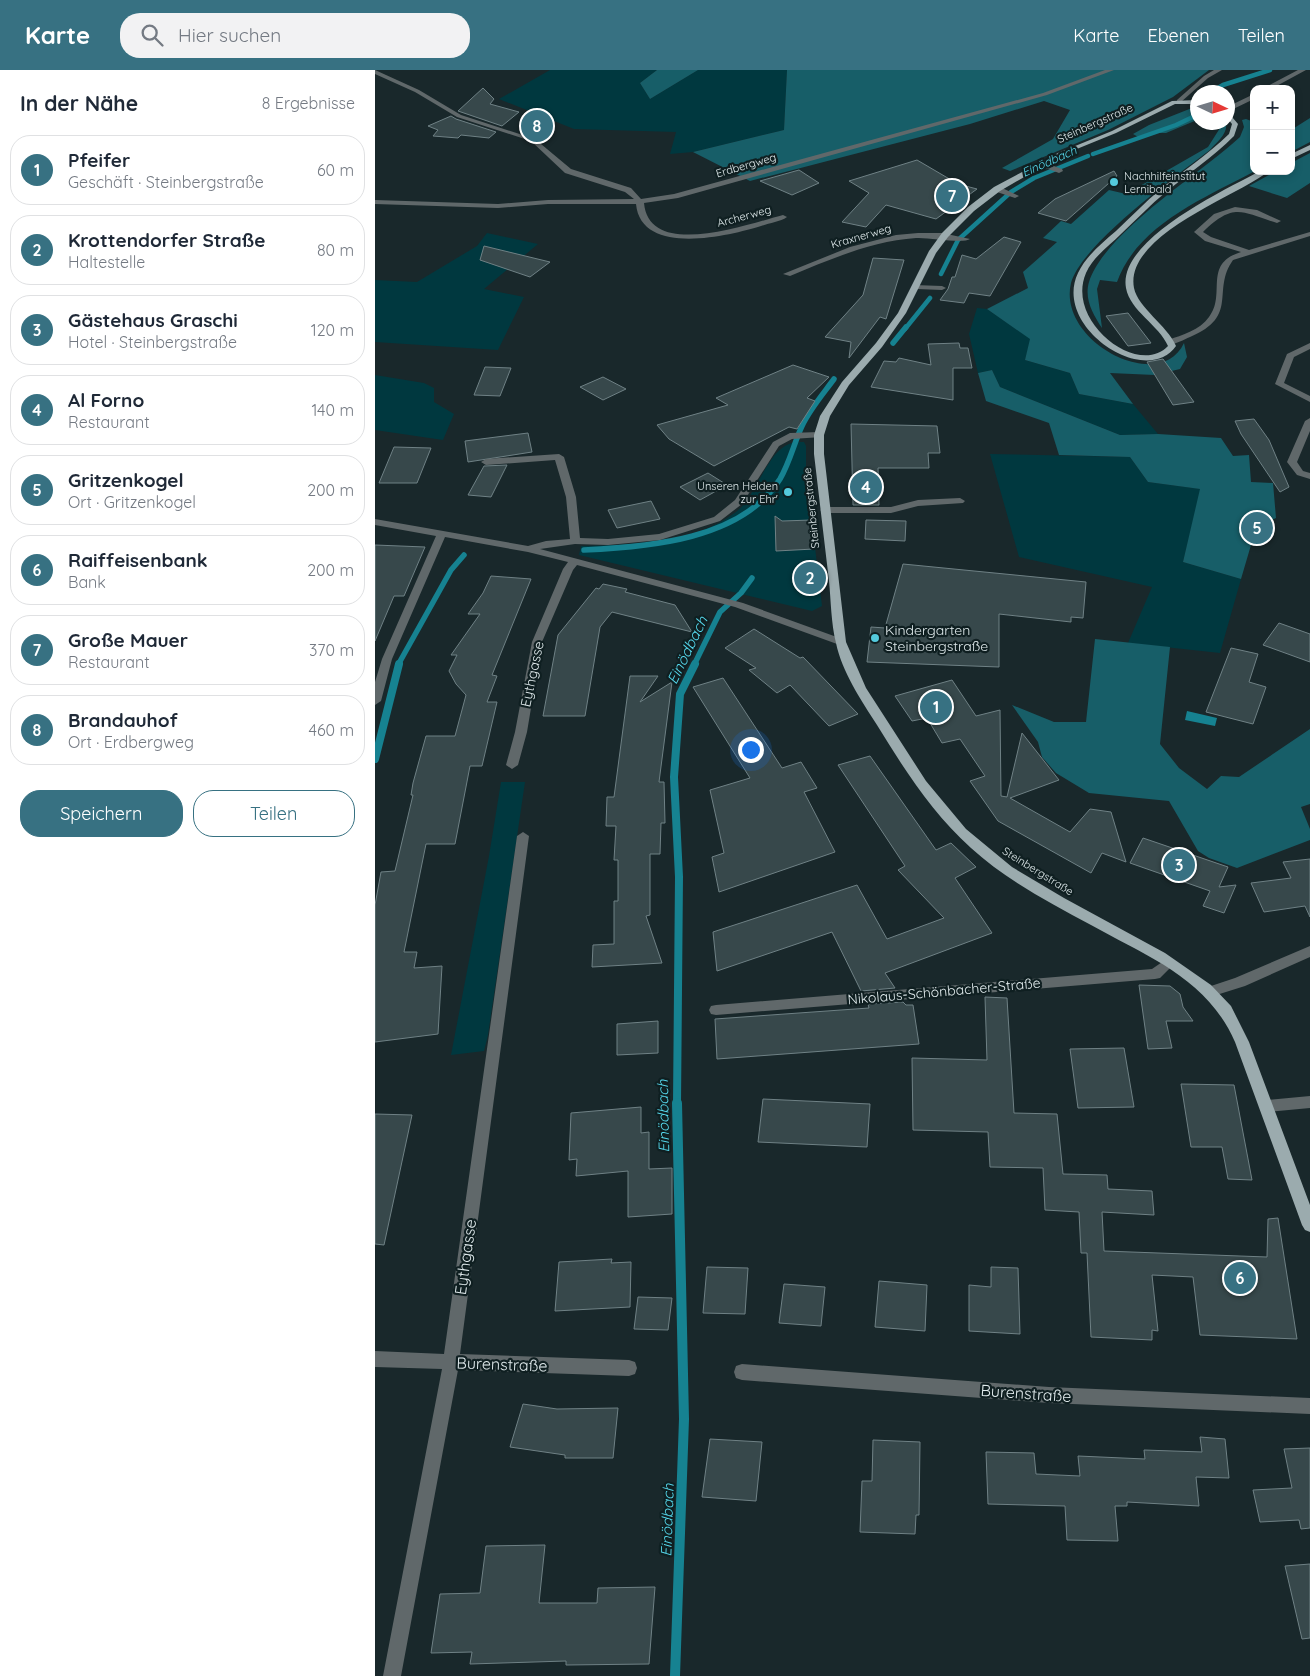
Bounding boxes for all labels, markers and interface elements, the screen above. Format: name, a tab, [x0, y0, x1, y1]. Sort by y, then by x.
search box	[120, 13, 470, 58]
text: Karte	[25, 20, 90, 50]
icon: search	[138, 21, 166, 49]
text: Hier suchen	[178, 23, 281, 47]
text: Karte	[1073, 24, 1119, 47]
text: Ebenen	[1147, 24, 1210, 47]
text: Teilen	[1238, 24, 1285, 47]
north arrow	[1190, 85, 1235, 130]
map controls	[1250, 85, 1295, 175]
button: +	[1250, 85, 1295, 130]
text: In der Nähe	[20, 90, 138, 116]
text: 8 Ergebnisse	[262, 93, 355, 113]
street label: Steinbergstraße	[1055, 100, 1135, 146]
pin: 8	[521, 107, 553, 145]
button: −	[1250, 130, 1295, 175]
water label: Einödbach	[1019, 142, 1079, 180]
text: Pfeifer	[68, 148, 130, 172]
street label: Erdbergweg	[714, 150, 778, 180]
text: 1	[34, 160, 40, 180]
text: 60 m	[317, 160, 354, 180]
place label: Nachhilfeinstitut Lernibald	[1124, 169, 1205, 196]
text: Geschäft · Steinbergstraße	[68, 172, 264, 192]
marker: Nachhilfeinstitut Lernibald	[1108, 176, 1120, 188]
pin: 7	[936, 177, 968, 215]
street label: Archerweg	[715, 202, 773, 230]
street label: Kraxnerweg	[829, 221, 893, 251]
text: Krottendorfer Straße	[68, 228, 265, 252]
text: 2	[32, 240, 42, 260]
text: 80 m	[317, 240, 354, 260]
text: Haltestelle	[68, 252, 145, 272]
text: Gästehaus Graschi	[68, 308, 238, 332]
text: 3	[33, 320, 41, 340]
text: 120 m	[311, 320, 354, 340]
text: Hotel · Steinbergstraße	[68, 332, 237, 352]
text: Al Forno	[68, 388, 144, 412]
text: 4	[32, 400, 42, 420]
text: 140 m	[311, 400, 354, 420]
text: Restaurant	[68, 412, 150, 432]
street label: Steinbergstraße	[800, 467, 822, 549]
text: Gritzenkogel	[68, 468, 184, 492]
pin: 4	[850, 468, 882, 506]
place label: Unseren Helden zur Ehr'	[697, 479, 778, 506]
text: 5	[32, 480, 42, 500]
text: 200 m	[307, 480, 354, 500]
marker: Unseren Helden zur Ehr'	[782, 486, 794, 498]
text: Ort · Gritzenkogel	[68, 492, 196, 512]
pin: 5	[1241, 509, 1273, 547]
text: Raiffeisenbank	[68, 548, 208, 572]
pin: 2	[794, 559, 826, 597]
text: 6	[33, 560, 41, 580]
text: 200 m	[307, 560, 354, 580]
text: Bank	[68, 572, 106, 592]
water label: Einödbach	[662, 613, 712, 687]
place label: Kindergarten Steinbergstraße	[885, 621, 988, 655]
text: Große Mauer	[68, 628, 188, 652]
marker: Kindergarten Steinbergstraße	[869, 632, 881, 644]
street label: Eythgasse	[516, 639, 548, 708]
text: 7	[33, 640, 41, 660]
text: 370 m	[309, 640, 354, 660]
text: Restaurant	[68, 652, 150, 672]
pin: 1	[920, 688, 952, 726]
text: Brandauhof	[68, 708, 178, 732]
text: 8	[33, 720, 41, 740]
text: 460 m	[308, 720, 354, 740]
text: Ort · Erdbergweg	[68, 732, 194, 752]
your location	[738, 737, 764, 763]
button: Speichern	[20, 790, 183, 837]
button: Teilen	[193, 790, 355, 837]
street label: Steinbergstraße	[1000, 844, 1076, 898]
pin: 3	[1163, 846, 1195, 884]
street label: Nikolaus-Schönbacher-Straße	[847, 974, 1041, 1008]
water label: Einödbach	[653, 1079, 673, 1153]
street label: Eythgasse	[450, 1218, 480, 1296]
pin: 6	[1224, 1259, 1256, 1297]
street label: Burenstraße	[456, 1352, 548, 1376]
street label: Burenstraße	[980, 1380, 1072, 1406]
water label: Einödbach	[656, 1483, 678, 1557]

